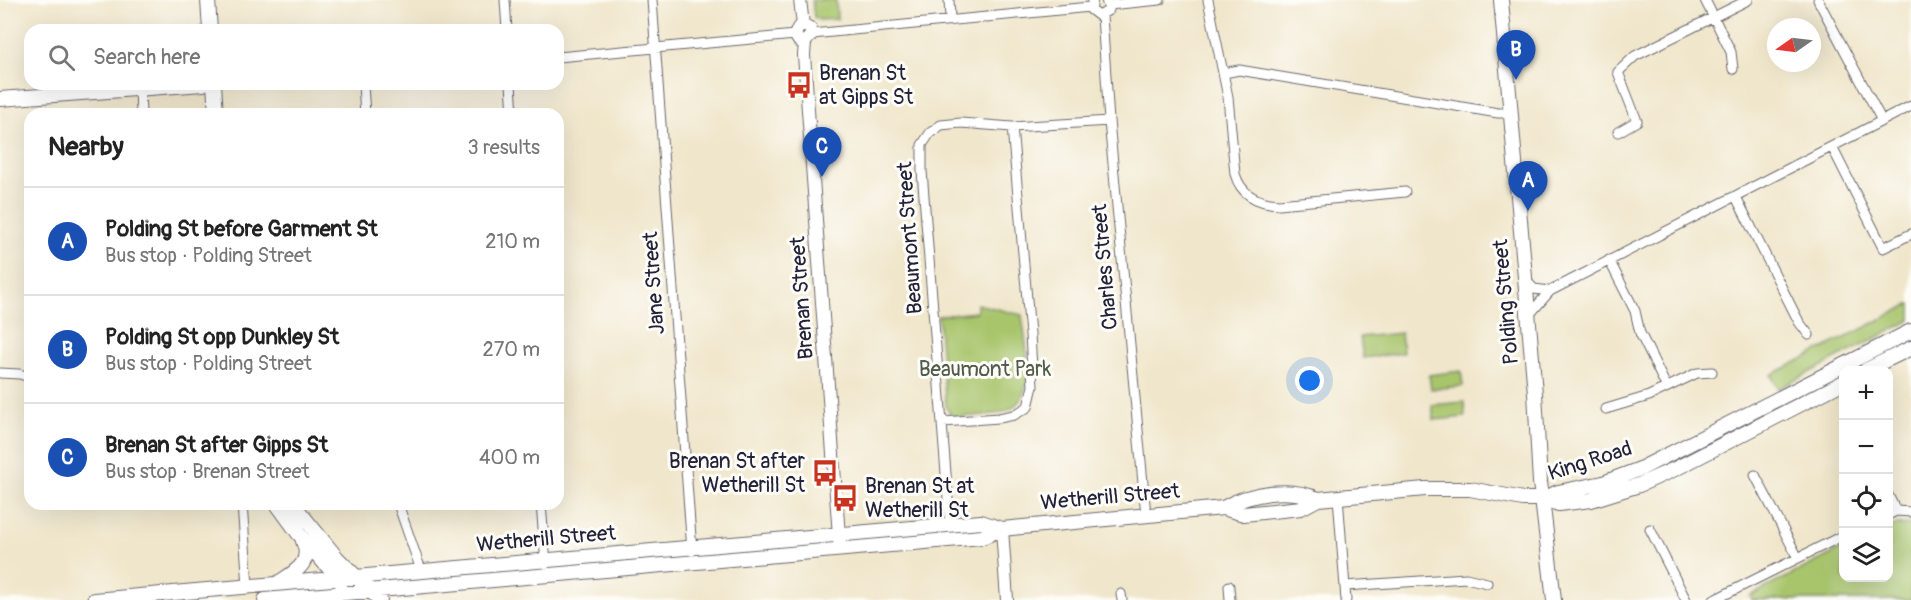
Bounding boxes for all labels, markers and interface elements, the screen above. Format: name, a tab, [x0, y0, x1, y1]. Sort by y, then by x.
north arrow	[1767, 18, 1821, 72]
search box	[24, 24, 564, 90]
pin: B	[1496, 31, 1536, 80]
icon: search	[45, 41, 78, 74]
text: Search here	[93, 43, 200, 71]
place label: Brenan St at Gipps St	[819, 60, 914, 111]
bus stop icon: Brenan St at Gipps St	[784, 70, 814, 100]
pin: C	[802, 128, 842, 177]
text: Nearby	[48, 131, 124, 163]
text: 3 results	[468, 135, 540, 160]
street label: Beaumont Street	[891, 160, 929, 315]
pin: A	[1508, 162, 1547, 211]
street label: Charles Street	[1086, 202, 1124, 331]
text: Polding St before Garment St	[105, 215, 378, 243]
text: A	[61, 229, 74, 254]
text: 210 m	[485, 229, 540, 254]
street label: Jane Street	[637, 230, 671, 335]
street label: Brenan Street	[784, 235, 820, 360]
street label: Polding Street	[1487, 238, 1525, 366]
text: Bus stop · Polding Street	[105, 243, 312, 268]
text: Polding St opp Dunkley St	[105, 323, 339, 351]
text: B	[62, 337, 73, 362]
text: 270 m	[482, 337, 540, 362]
text: Bus stop · Polding Street	[105, 351, 312, 376]
park label: Beaumont Park	[919, 356, 1052, 383]
your location	[1295, 366, 1324, 395]
map controls	[1839, 366, 1893, 582]
button: +	[1839, 366, 1893, 420]
button: −	[1839, 420, 1893, 474]
text: Brenan St after Gipps St	[105, 431, 328, 459]
street label: King Road	[1545, 435, 1635, 487]
text: C	[61, 445, 74, 470]
text: 400 m	[479, 445, 540, 470]
place label: Brenan St after Wetherill St	[669, 448, 806, 499]
bus stop icon: Brenan St after Wetherill St	[810, 458, 840, 488]
text: Bus stop · Brenan Street	[105, 459, 310, 484]
place label: Brenan St at Wetherill St	[865, 473, 975, 524]
button: locate	[1839, 474, 1893, 528]
street label: Wetherill Street	[1039, 477, 1181, 517]
bus stop icon: Brenan St at Wetherill St	[830, 483, 860, 513]
street label: Wetherill Street	[475, 519, 617, 559]
button: layers	[1839, 528, 1893, 582]

